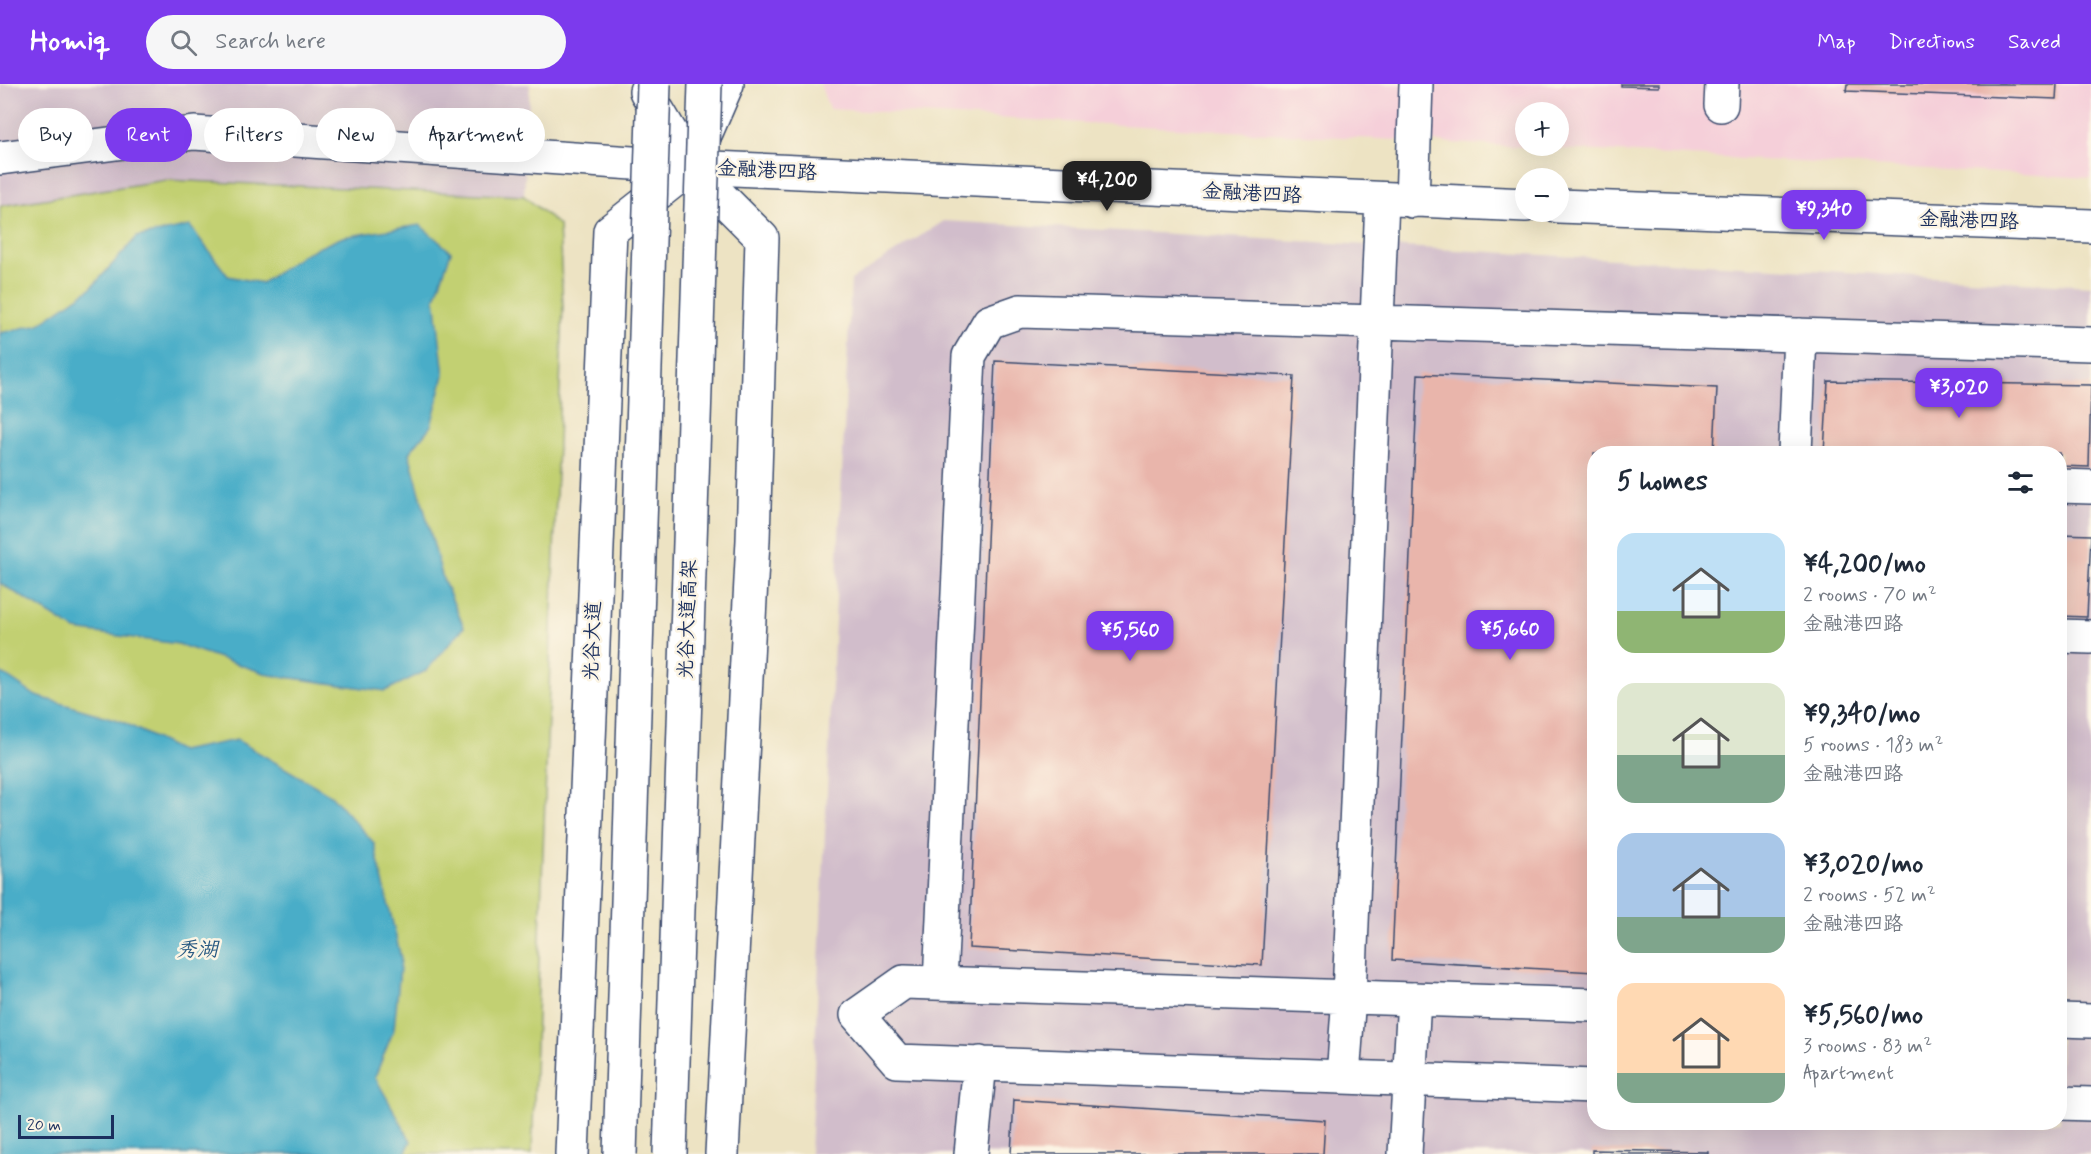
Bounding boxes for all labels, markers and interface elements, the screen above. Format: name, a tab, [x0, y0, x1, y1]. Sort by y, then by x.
search box	[146, 15, 566, 69]
text: Homiq	[30, 24, 110, 61]
icon: search	[167, 26, 200, 59]
text: Search here	[215, 28, 326, 56]
text: Map	[1817, 28, 1856, 56]
text: Directions	[1889, 28, 1975, 56]
text: Saved	[2008, 28, 2061, 56]
map controls	[1515, 102, 1569, 222]
button: +	[1515, 102, 1569, 156]
chip: Buy	[18, 108, 93, 162]
chip: Rent	[105, 108, 192, 162]
chip: Filters	[204, 108, 304, 162]
chip: New	[316, 108, 396, 162]
chip: Apartment	[408, 108, 545, 162]
street label: 金融港四路	[716, 155, 819, 187]
pin: ¥4,200	[1058, 161, 1156, 212]
text: ¥4,200	[1076, 167, 1138, 194]
button: −	[1515, 168, 1569, 222]
street label: 金融港四路	[1201, 178, 1304, 210]
pin: ¥9,340	[1775, 190, 1873, 241]
text: ¥9,340	[1795, 196, 1853, 223]
street label: 金融港四路	[1919, 206, 2020, 236]
pin: ¥3,020	[1910, 368, 2008, 419]
text: ¥3,020	[1929, 374, 1989, 401]
text: 5 homes	[1617, 465, 1708, 499]
icon: filters	[2004, 466, 2037, 499]
text: ¥4,200/mo	[1803, 548, 1926, 582]
icon: home	[1665, 557, 1737, 629]
street label: 光谷大道高架	[672, 559, 704, 679]
text: 2 rooms · 70 m²	[1803, 582, 1937, 609]
street label: 光谷大道	[578, 601, 608, 681]
pin: ¥5,660	[1461, 610, 1559, 661]
pin: ¥5,560	[1081, 611, 1179, 662]
text: 金融港四路	[1803, 611, 1903, 638]
text: ¥5,660	[1480, 616, 1540, 643]
text: ¥5,560	[1100, 617, 1160, 644]
text: ¥9,340/mo	[1803, 698, 1920, 732]
icon: home	[1665, 707, 1737, 779]
text: 5 rooms · 183 m²	[1803, 732, 1943, 759]
text: 金融港四路	[1803, 761, 1903, 788]
text: ¥3,020/mo	[1803, 848, 1923, 882]
icon: home	[1665, 857, 1737, 929]
text: 2 rooms · 52 m²	[1803, 882, 1936, 909]
text: 金融港四路	[1803, 911, 1903, 938]
water label: 秀湖	[176, 936, 220, 964]
text: ¥5,560/mo	[1803, 999, 1923, 1033]
icon: home	[1665, 1007, 1737, 1079]
text: 3 rooms · 83 m²	[1803, 1033, 1932, 1060]
text: Apartment	[1803, 1060, 1894, 1087]
scale bar	[18, 1112, 114, 1140]
text: 20 m	[27, 1115, 61, 1136]

